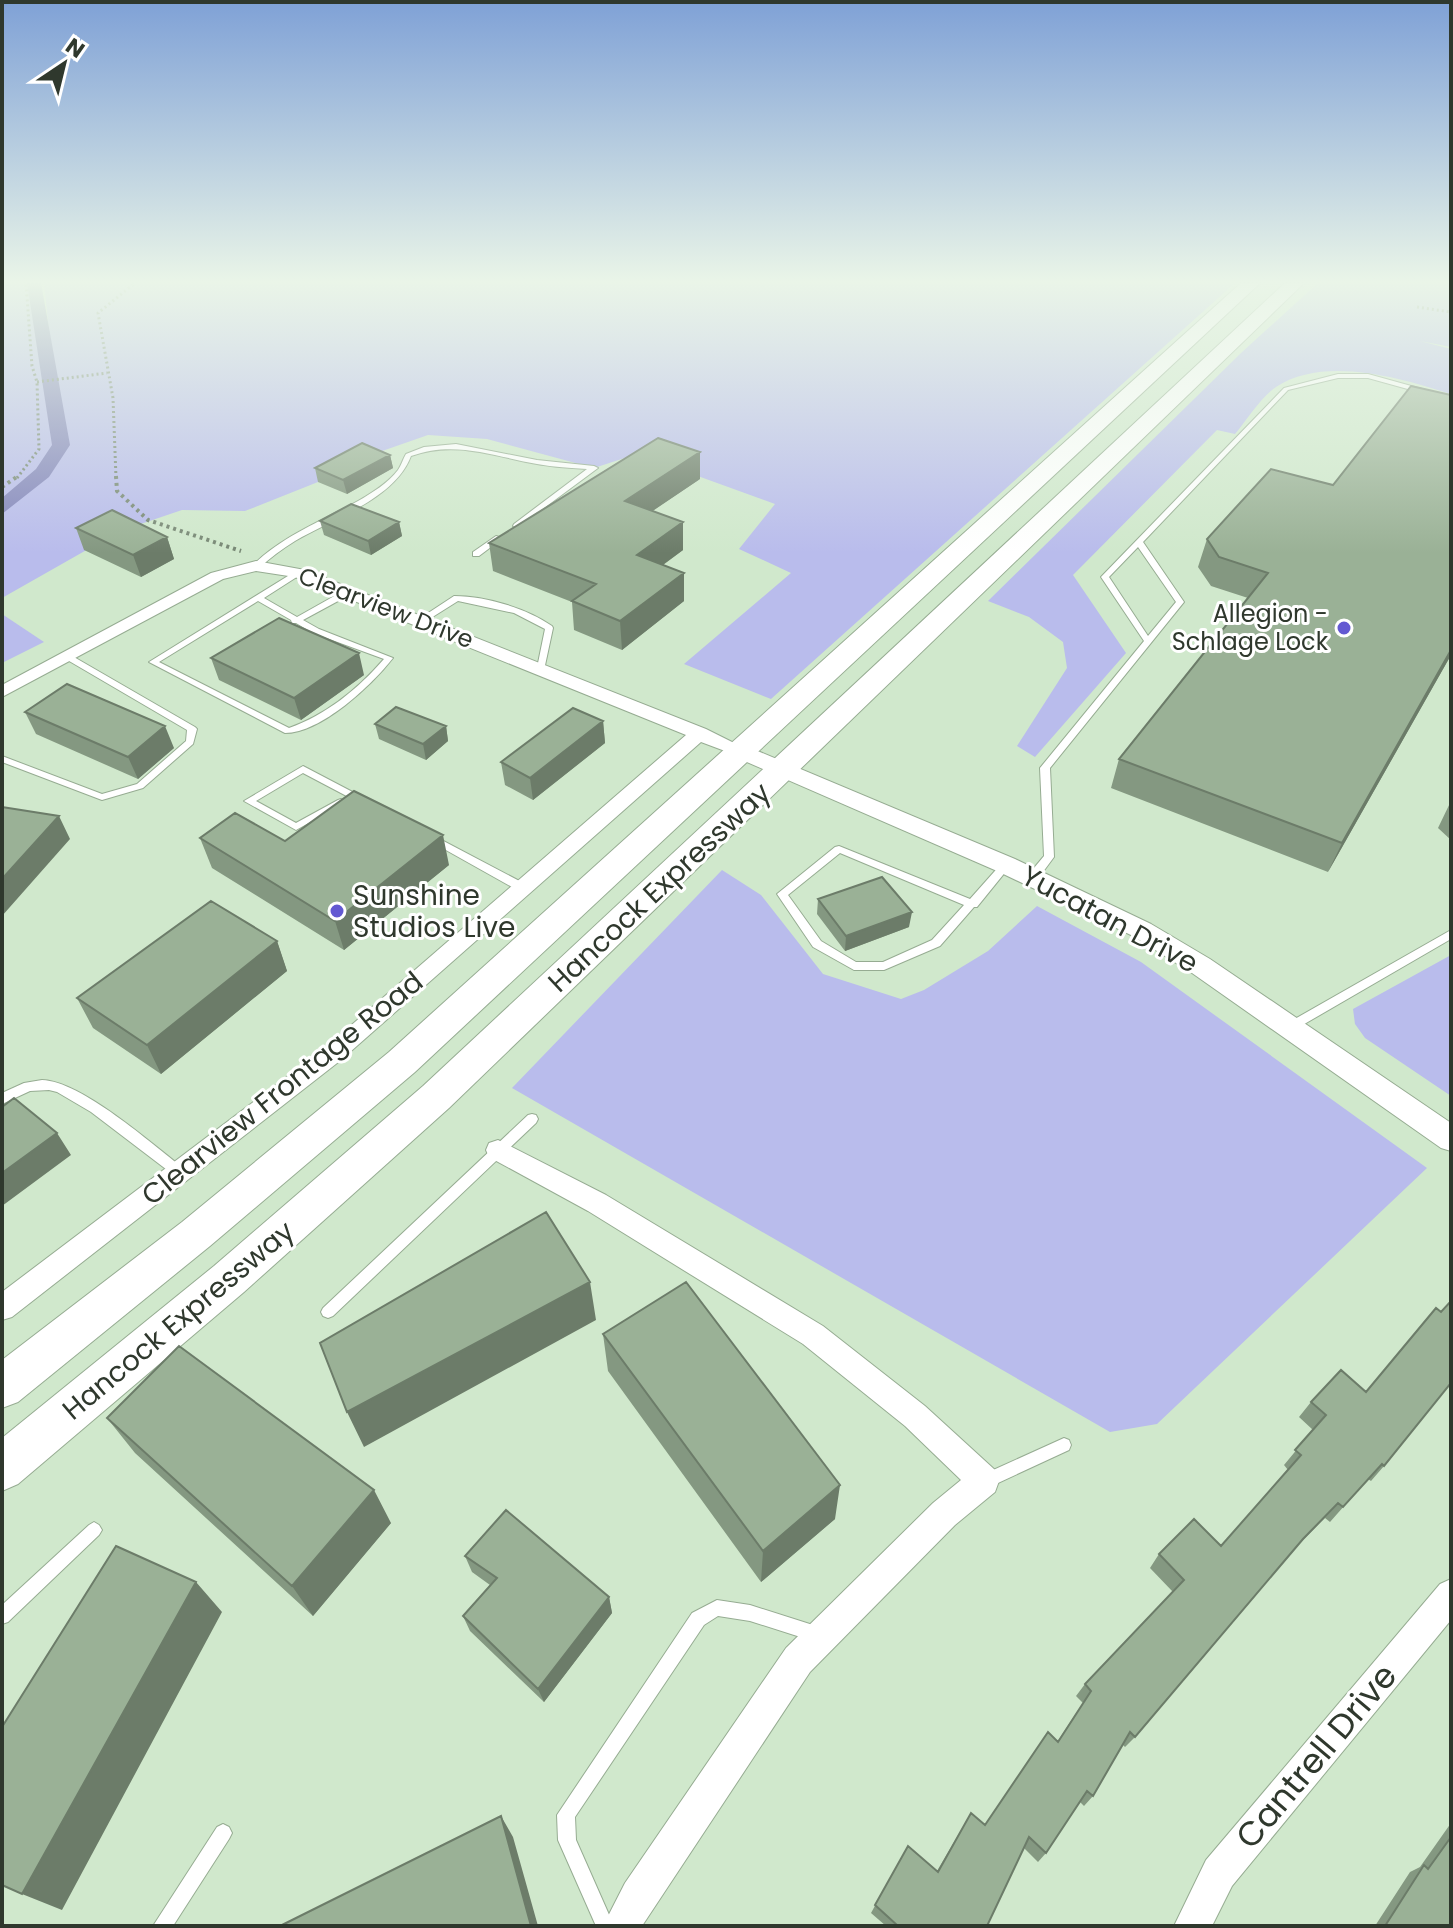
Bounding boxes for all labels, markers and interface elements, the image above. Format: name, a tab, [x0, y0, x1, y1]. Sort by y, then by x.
north arrow	[24, 24, 104, 104]
text: N	[60, 31, 91, 65]
street label: Clearview Drive	[294, 559, 478, 656]
place label: Allegion - Schlage Lock	[1172, 597, 1329, 658]
marker: Allegion - Schlage Lock	[1335, 619, 1353, 637]
street label: Hancock Expressway	[539, 774, 779, 1001]
street label: Yucatan Drive	[1015, 856, 1205, 982]
place label: Sunshine Studios Live	[353, 876, 515, 947]
marker: Sunshine Studios Live	[328, 902, 346, 920]
street label: Clearview Frontage Road	[133, 963, 431, 1214]
street label: Hancock Expressway	[54, 1212, 303, 1429]
street label: Cantrell Drive	[1224, 1653, 1408, 1859]

